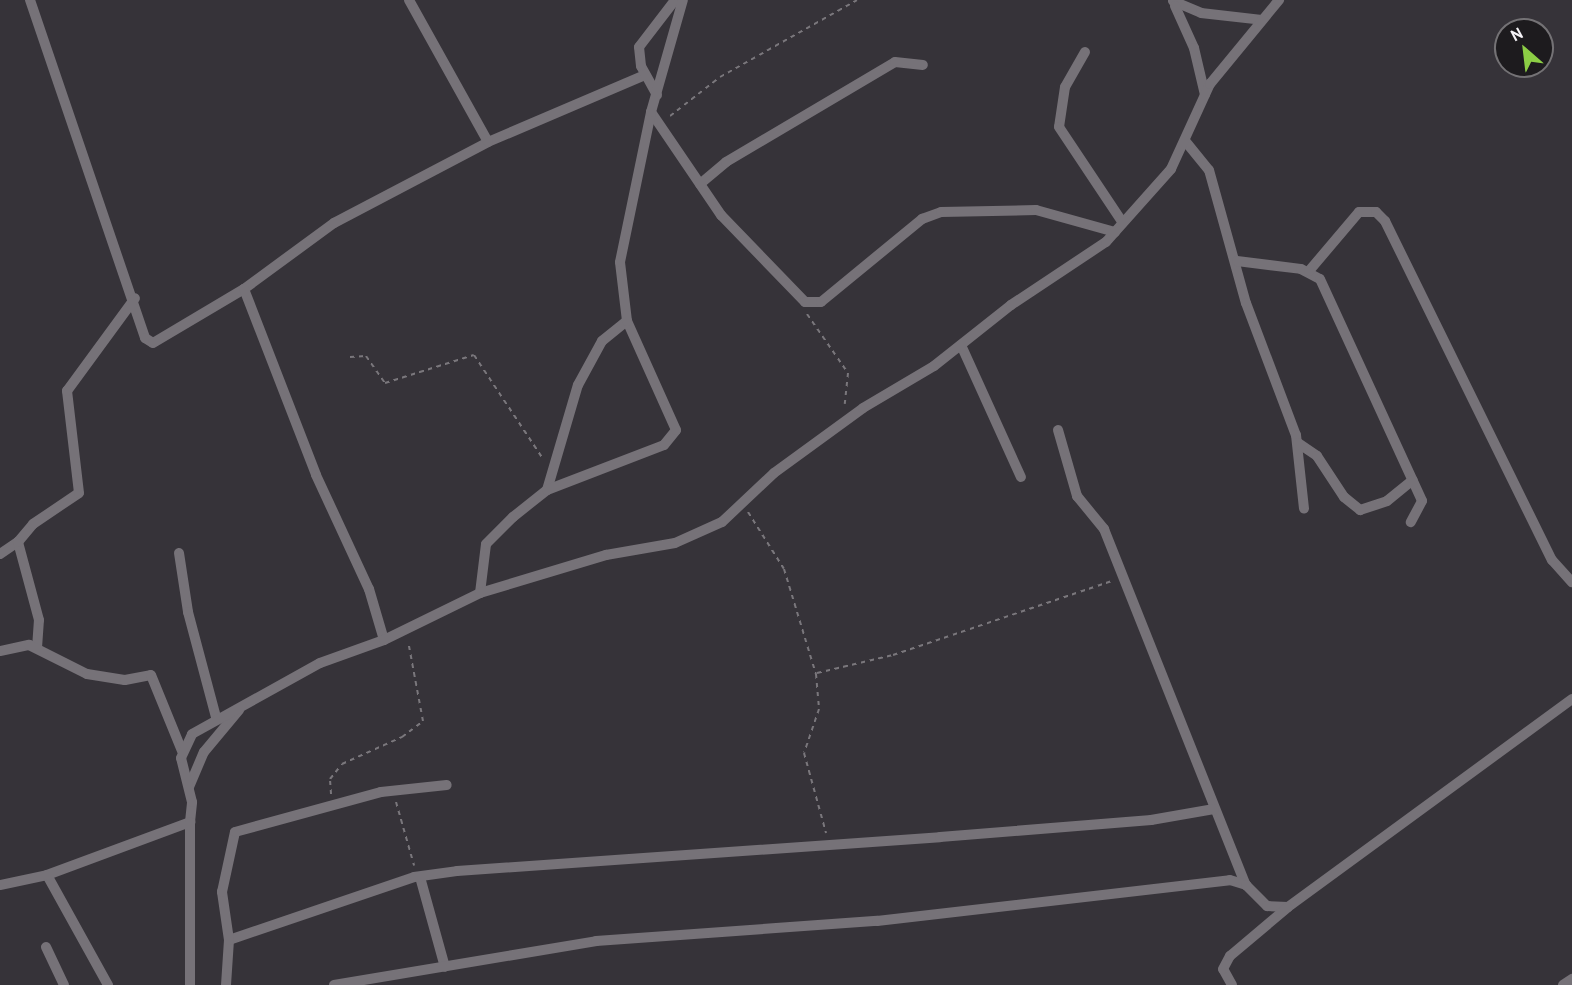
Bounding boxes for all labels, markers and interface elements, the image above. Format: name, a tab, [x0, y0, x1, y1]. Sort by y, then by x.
north arrow	[1494, 18, 1554, 78]
text: N	[1507, 23, 1526, 45]

